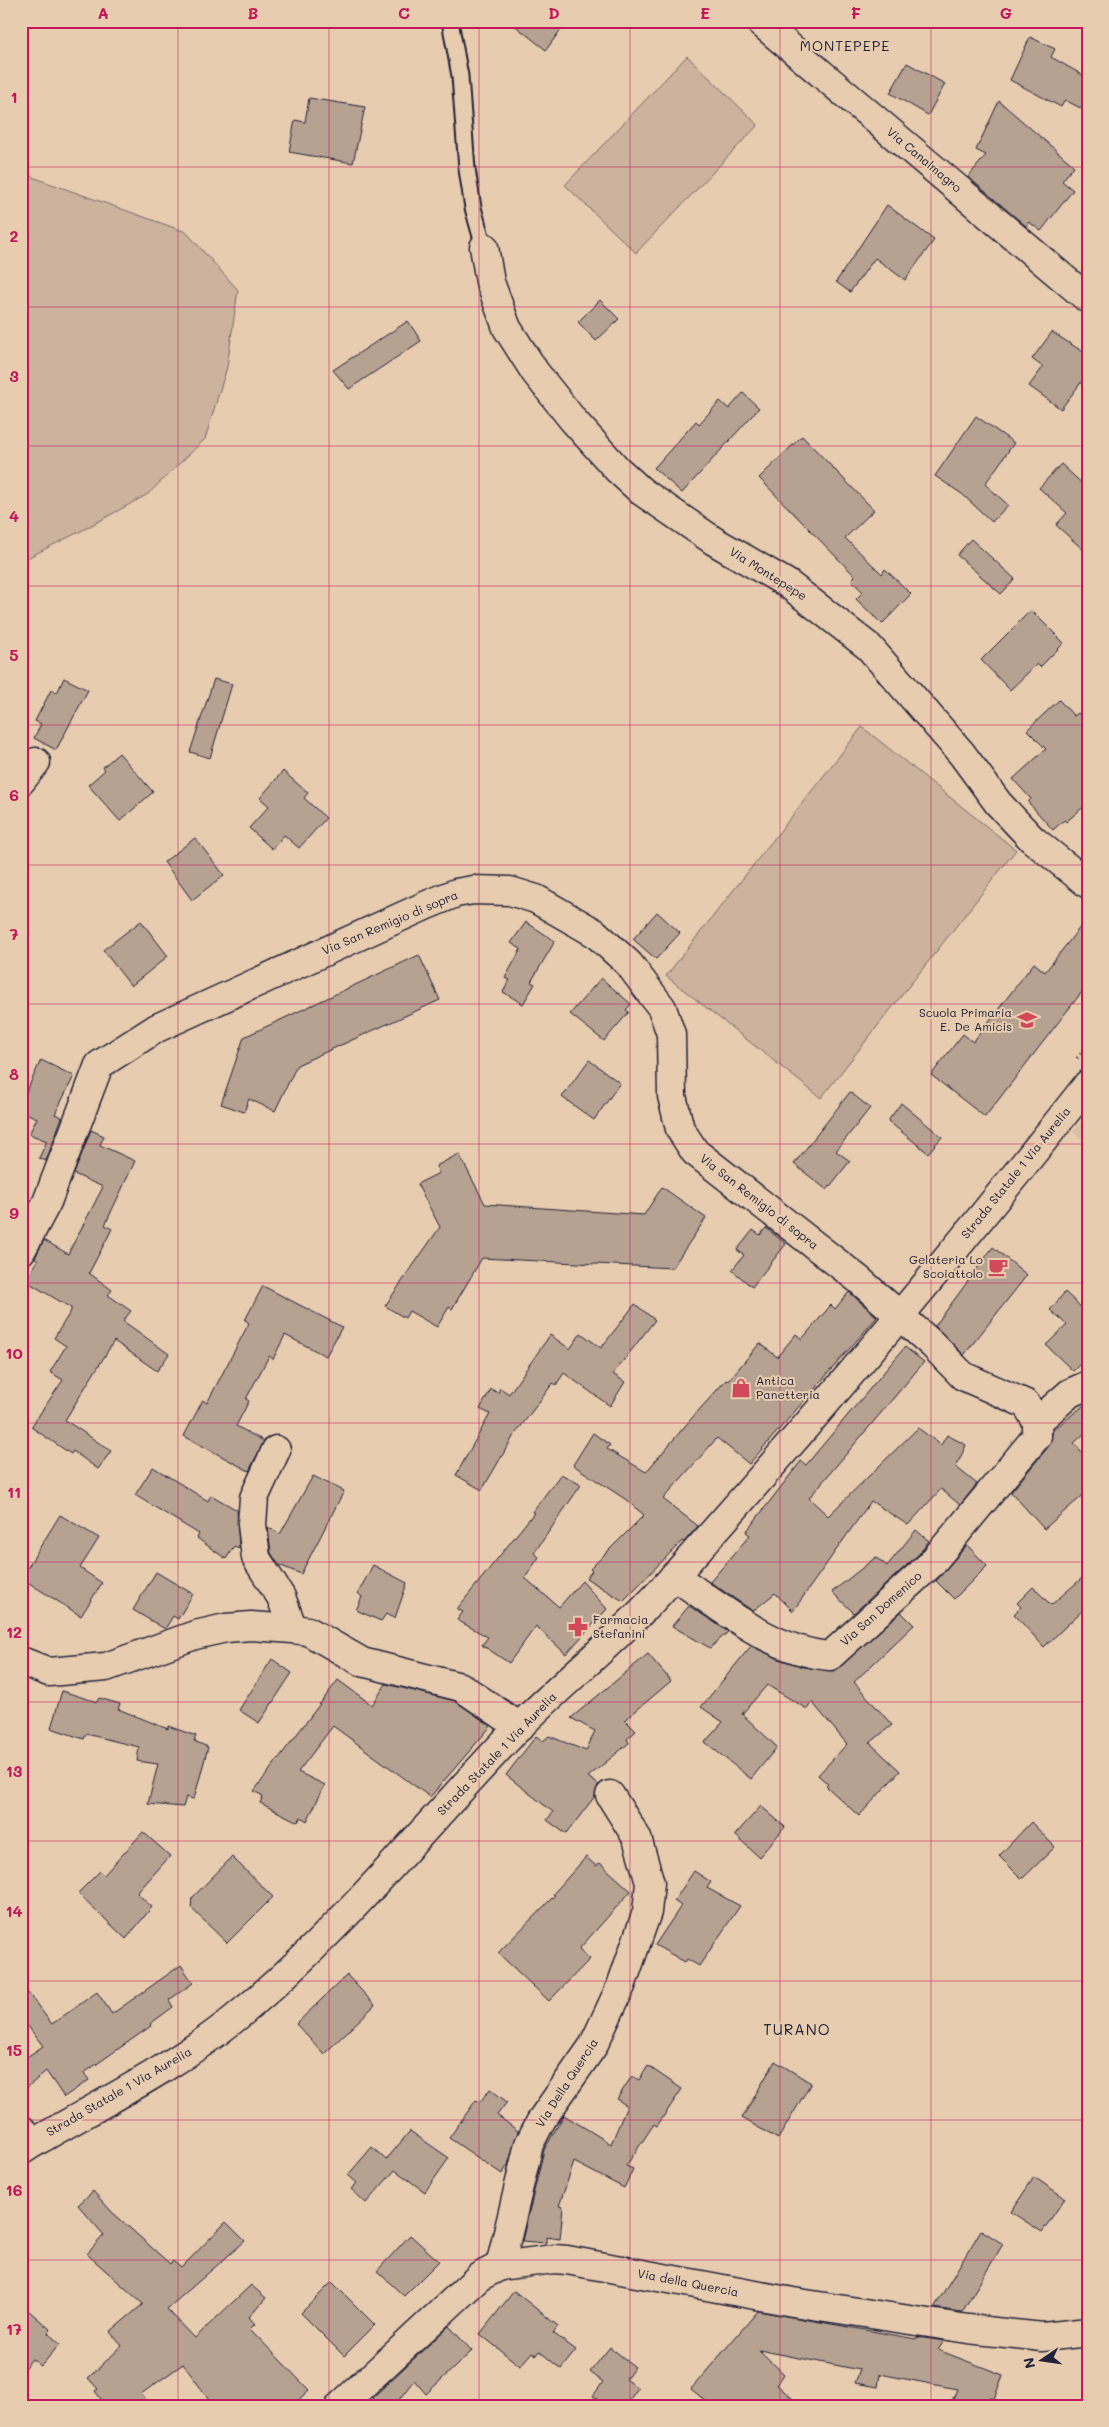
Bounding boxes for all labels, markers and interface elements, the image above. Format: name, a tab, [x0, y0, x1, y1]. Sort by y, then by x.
text: A	[97, 2, 109, 23]
text: B	[248, 2, 258, 23]
text: C	[398, 2, 410, 23]
text: D	[548, 2, 560, 23]
text: E	[700, 2, 710, 23]
text: F	[851, 2, 861, 23]
text: G	[1000, 2, 1012, 23]
district label: MONTEPEPE	[800, 36, 890, 55]
text: 1	[10, 86, 18, 107]
street label: Via Canalmagro	[884, 123, 965, 195]
text: 2	[10, 225, 19, 246]
text: 3	[9, 365, 19, 386]
text: 4	[9, 505, 19, 526]
street label: Via Montepepe	[727, 543, 810, 603]
text: 5	[9, 644, 19, 665]
text: 6	[9, 784, 19, 805]
street label: Via San Remigio di sopra	[319, 886, 460, 958]
text: 7	[10, 923, 19, 944]
place label: Scuola Primaria E. De Amicis	[919, 1004, 1012, 1034]
school or university icon: Scuola Primaria E. De Amicis	[1016, 1009, 1038, 1031]
text: 8	[9, 1063, 19, 1084]
street label: Strada Statale 1 Via Aurelia	[957, 1103, 1073, 1242]
street label: Via San Remigio di sopra	[697, 1150, 822, 1253]
text: 9	[9, 1202, 19, 1223]
place label: Gelateria Lo Scoiattolo	[909, 1251, 983, 1281]
cafe icon: Gelateria Lo Scoiattolo	[987, 1256, 1009, 1278]
text: 10	[5, 1342, 23, 1363]
place label: Antica Panetteria	[756, 1372, 820, 1402]
shop icon: Antica Panetteria	[730, 1377, 752, 1399]
text: 11	[7, 1481, 21, 1502]
street label: Via San Domenico	[836, 1567, 924, 1649]
place label: Farmacia Stefanini	[593, 1611, 648, 1641]
pharmacy icon: Farmacia Stefanini	[567, 1616, 589, 1638]
text: 12	[6, 1621, 22, 1642]
street label: Strada Statale 1 Via Aurelia	[433, 1688, 559, 1818]
text: 13	[6, 1760, 23, 1781]
text: 14	[5, 1900, 23, 1921]
district label: TURANO	[763, 2019, 831, 2039]
street label: Via Della Quercia	[531, 2035, 601, 2130]
text: 15	[6, 2039, 22, 2060]
street label: Strada Statale 1 Via Aurelia	[43, 2043, 194, 2139]
text: 16	[6, 2179, 23, 2200]
street label: Via della Quercia	[636, 2264, 740, 2300]
text: 17	[6, 2318, 22, 2339]
north arrow	[1016, 2334, 1066, 2384]
text: N	[1018, 2356, 1039, 2370]

